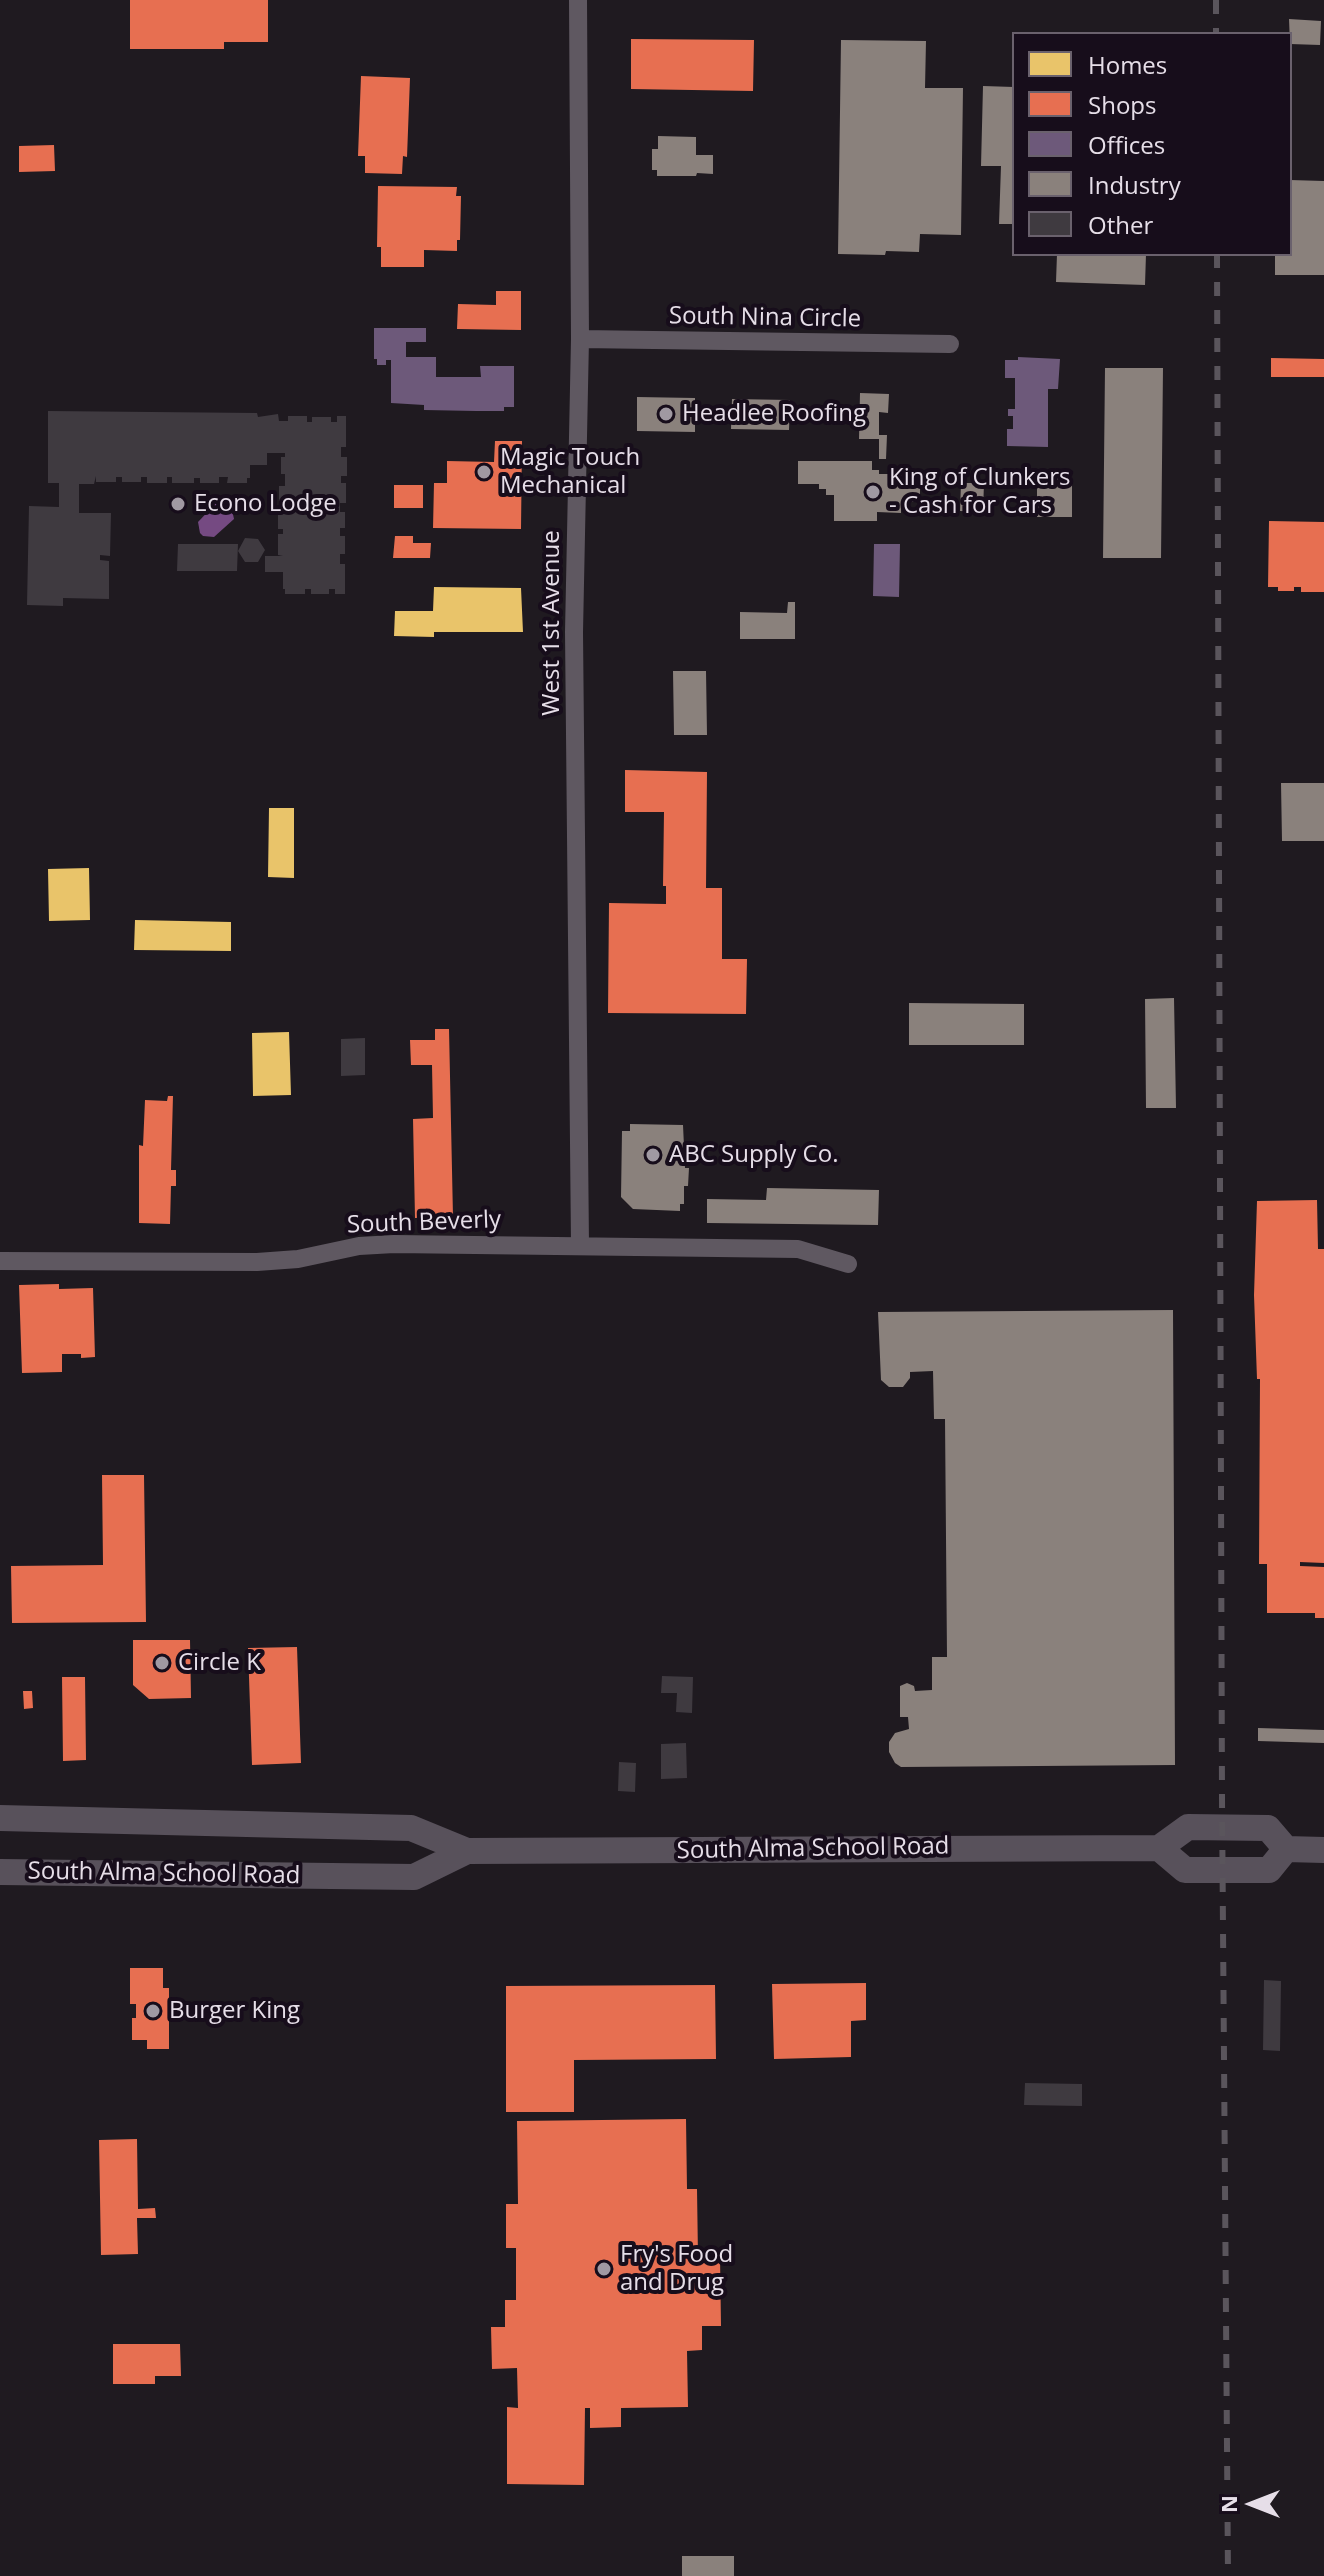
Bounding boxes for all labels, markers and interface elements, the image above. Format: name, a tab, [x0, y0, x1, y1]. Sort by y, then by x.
legend	[1012, 32, 1292, 256]
text: Homes	[1088, 48, 1167, 81]
text: Shops	[1088, 88, 1156, 121]
text: Offices	[1088, 128, 1165, 161]
text: Industry	[1088, 168, 1181, 201]
text: Other	[1088, 208, 1153, 241]
street label: South Nina Circle	[669, 302, 861, 334]
place label: Headlee Roofing	[682, 400, 866, 428]
marker: Headlee Roofing	[657, 405, 675, 423]
place label: Magic Touch Mechanical	[500, 444, 640, 500]
marker: Magic Touch Mechanical	[475, 463, 493, 481]
place label: King of Clunkers - Cash for Cars	[889, 464, 1070, 520]
marker: King of Clunkers - Cash for Cars	[864, 483, 882, 501]
place label: Econo Lodge	[194, 490, 337, 518]
marker: Econo Lodge	[169, 495, 187, 513]
street label: West 1st Avenue	[538, 530, 566, 716]
place label: ABC Supply Co.	[669, 1141, 838, 1169]
marker: ABC Supply Co.	[644, 1146, 662, 1164]
street label: South Beverly	[346, 1206, 502, 1240]
place label: Circle K	[178, 1649, 261, 1677]
marker: Circle K	[153, 1654, 171, 1672]
street label: South Alma School Road	[676, 1832, 950, 1866]
street label: South Alma School Road	[27, 1857, 301, 1891]
place label: Burger King	[169, 1997, 300, 2025]
marker: Burger King	[144, 2002, 162, 2020]
place label: Fry's Food and Drug	[620, 2241, 733, 2297]
marker: Fry's Food and Drug	[595, 2260, 613, 2278]
north arrow	[1212, 2464, 1292, 2544]
text: N	[1213, 2495, 1243, 2513]

